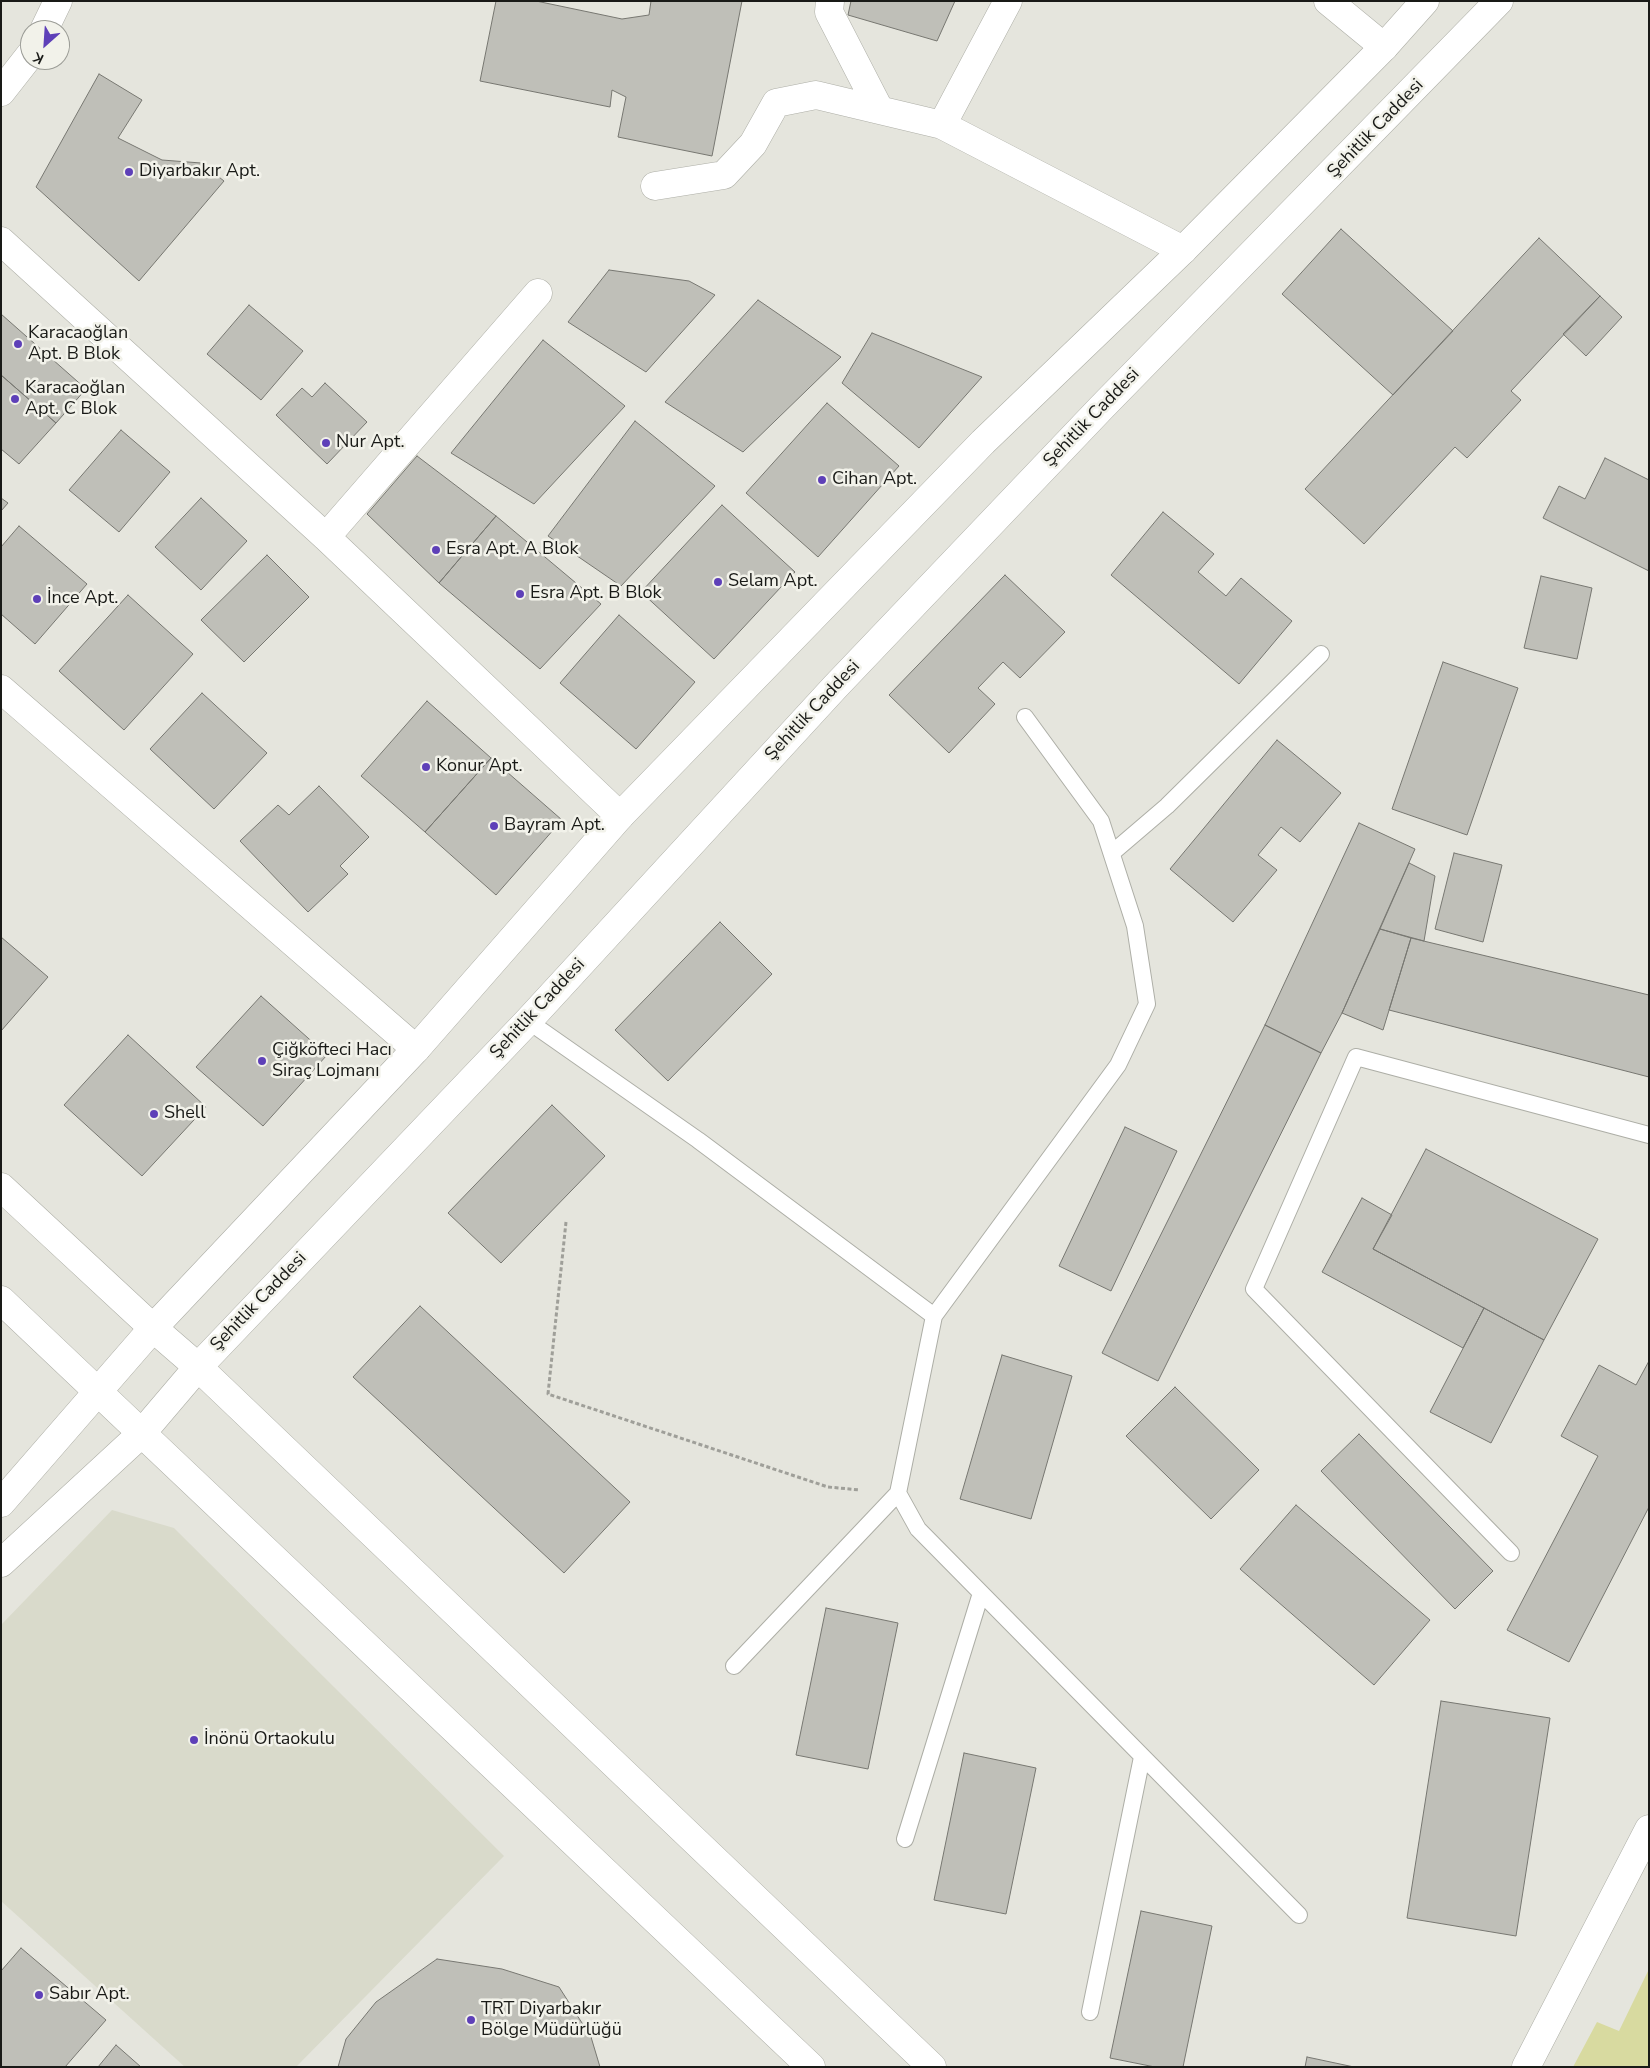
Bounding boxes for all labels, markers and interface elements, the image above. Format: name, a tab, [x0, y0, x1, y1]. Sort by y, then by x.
north arrow	[20, 20, 70, 70]
text: K	[30, 47, 47, 69]
street label: Şehitlik Caddesi	[1323, 75, 1429, 183]
place label: Diyarbakır Apt.	[139, 161, 260, 183]
marker: Diyarbakır Apt.	[123, 166, 135, 178]
place label: Karacaoğlan Apt. B Blok	[28, 323, 128, 366]
marker: Karacaoğlan Apt. B Blok	[12, 338, 24, 350]
street label: Şehitlik Caddesi	[1039, 364, 1145, 472]
place label: Karacaoğlan Apt. C Blok	[25, 378, 125, 420]
marker: Karacaoğlan Apt. C Blok	[9, 393, 21, 405]
place label: Nur Apt.	[336, 432, 405, 454]
marker: Nur Apt.	[320, 437, 332, 449]
place label: Cihan Apt.	[832, 469, 917, 491]
marker: Cihan Apt.	[816, 474, 828, 486]
place label: Esra Apt. A Blok	[446, 539, 578, 561]
marker: Esra Apt. A Blok	[430, 544, 442, 556]
place label: Selam Apt.	[728, 571, 818, 593]
marker: Selam Apt.	[712, 576, 724, 588]
place label: Esra Apt. B Blok	[530, 583, 662, 605]
place label: İnce Apt.	[47, 588, 118, 610]
marker: Esra Apt. B Blok	[514, 588, 526, 600]
marker: İnce Apt.	[31, 593, 43, 605]
street label: Şehitlik Caddesi	[761, 656, 865, 766]
place label: Konur Apt.	[436, 756, 523, 778]
marker: Konur Apt.	[420, 761, 432, 773]
place label: Bayram Apt.	[504, 815, 605, 837]
marker: Bayram Apt.	[488, 820, 500, 832]
street label: Şehitlik Caddesi	[486, 954, 590, 1064]
place label: Çiğköfteci Hacı Siraç Lojmanı	[272, 1040, 392, 1082]
marker: Çiğköfteci Hacı Siraç Lojmanı	[256, 1055, 268, 1067]
place label: Shell	[164, 1103, 206, 1125]
marker: Shell	[148, 1108, 160, 1120]
street label: Şehitlik Caddesi	[206, 1248, 312, 1356]
place label: İnönü Ortaokulu	[204, 1729, 335, 1751]
marker: İnönü Ortaokulu	[188, 1734, 200, 1746]
place label: Sabır Apt.	[49, 1984, 130, 2006]
marker: Sabır Apt.	[33, 1989, 45, 2001]
place label: TRT Diyarbakır Bölge Müdürlüğü	[481, 1999, 622, 2042]
marker: TRT Diyarbakır Bölge Müdürlüğü	[465, 2014, 477, 2026]

